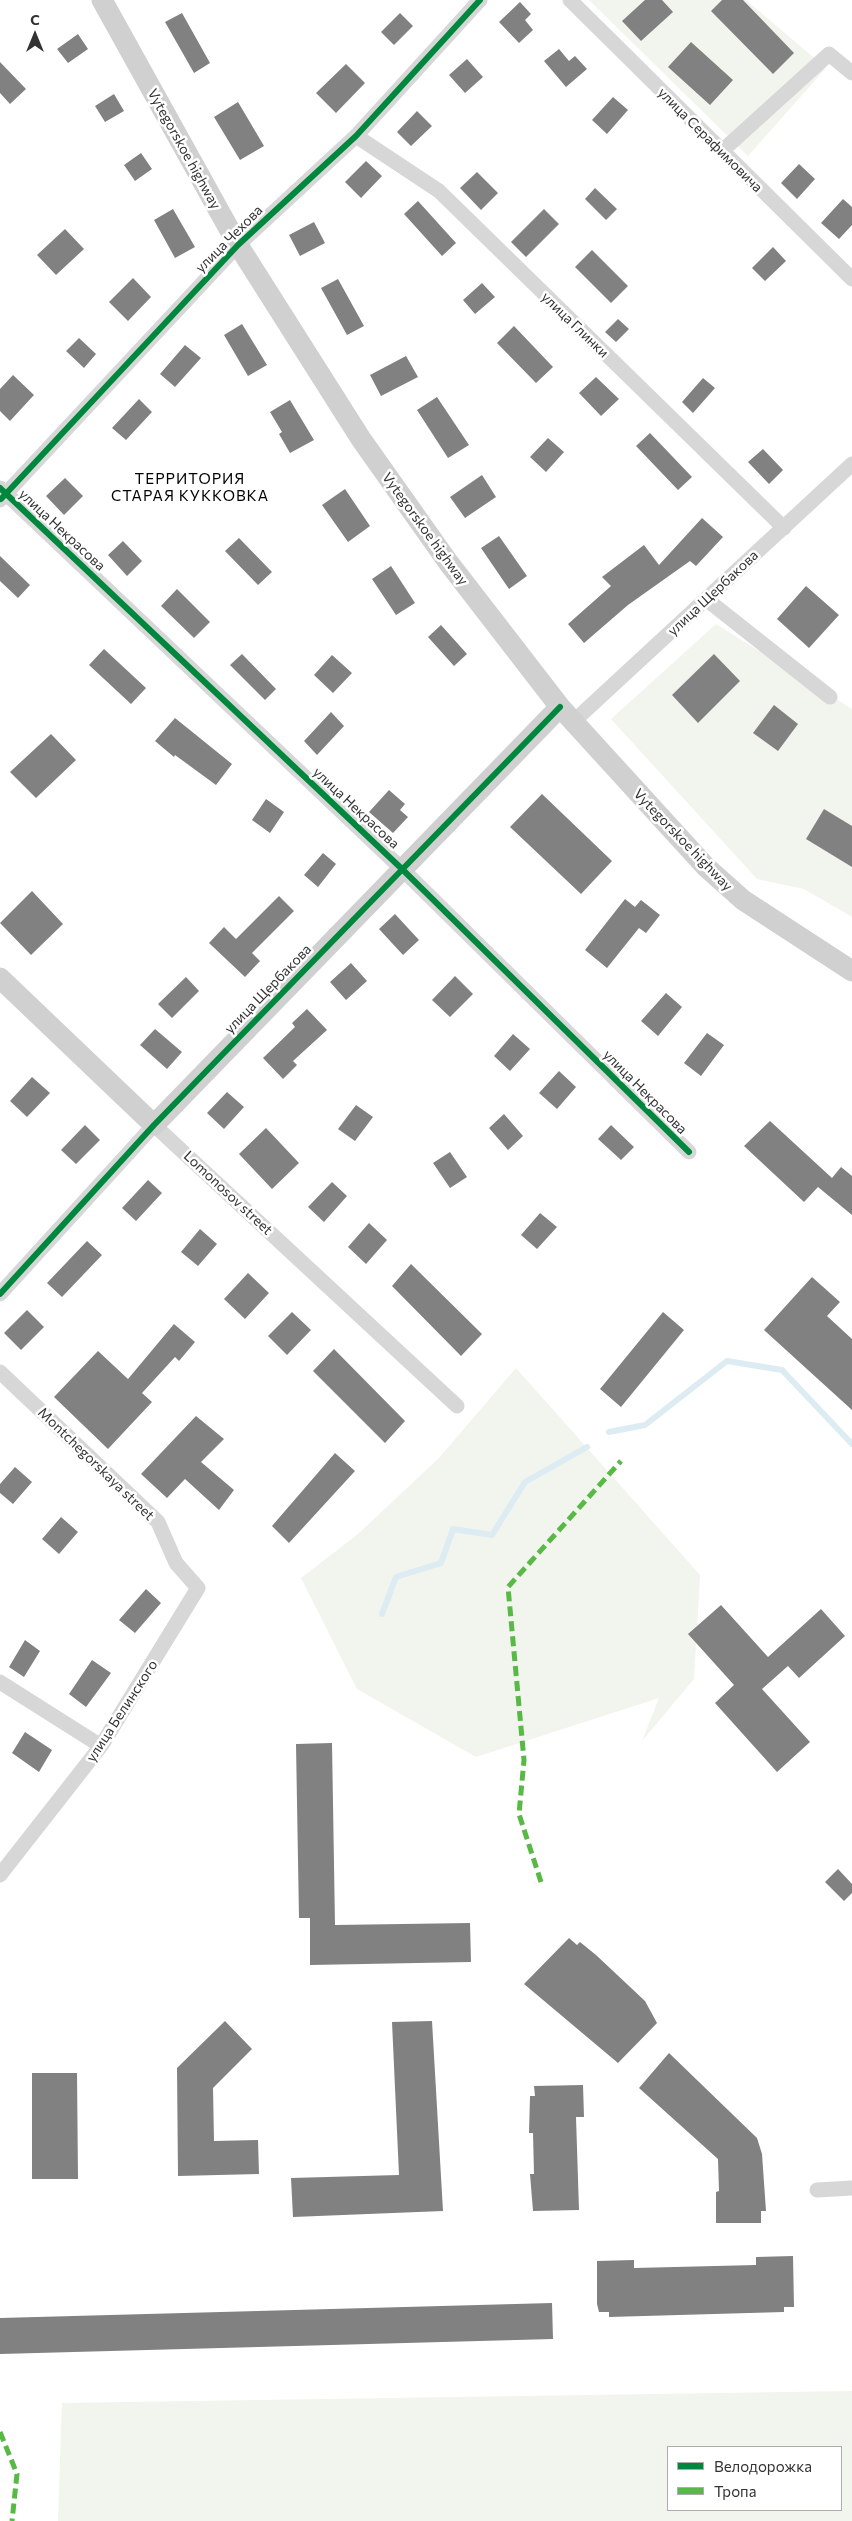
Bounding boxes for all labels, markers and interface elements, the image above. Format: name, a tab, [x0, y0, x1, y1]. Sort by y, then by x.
north arrow	[10, 10, 60, 60]
text: С	[30, 11, 40, 28]
street label: улица Серафимовича	[654, 84, 766, 196]
street label: Vytegorskoe highway	[144, 86, 224, 212]
street label: улица Чехова	[192, 202, 266, 276]
street label: улица Глинки	[538, 289, 612, 361]
street label: Vytegorskoe highway	[378, 469, 472, 589]
district label: ТЕРРИТОРИЯ СТАРАЯ КУККОВКА	[109, 470, 271, 505]
street label: улица Некрасова	[15, 486, 109, 574]
street label: улица Щербакова	[664, 547, 762, 639]
street label: улица Некрасова	[309, 764, 403, 852]
street label: Vytegorskoe highway	[630, 786, 736, 894]
street label: улица Щербакова	[221, 941, 315, 1037]
street label: улица Некрасова	[600, 1047, 690, 1137]
street label: Lomonosov street	[180, 1148, 276, 1238]
street label: Montchegorskaya street	[34, 1404, 158, 1524]
street label: улица Белинского	[83, 1657, 161, 1765]
legend	[667, 2446, 842, 2511]
text: Велодорожка	[714, 2457, 812, 2475]
text: Тропа	[714, 2482, 756, 2500]

